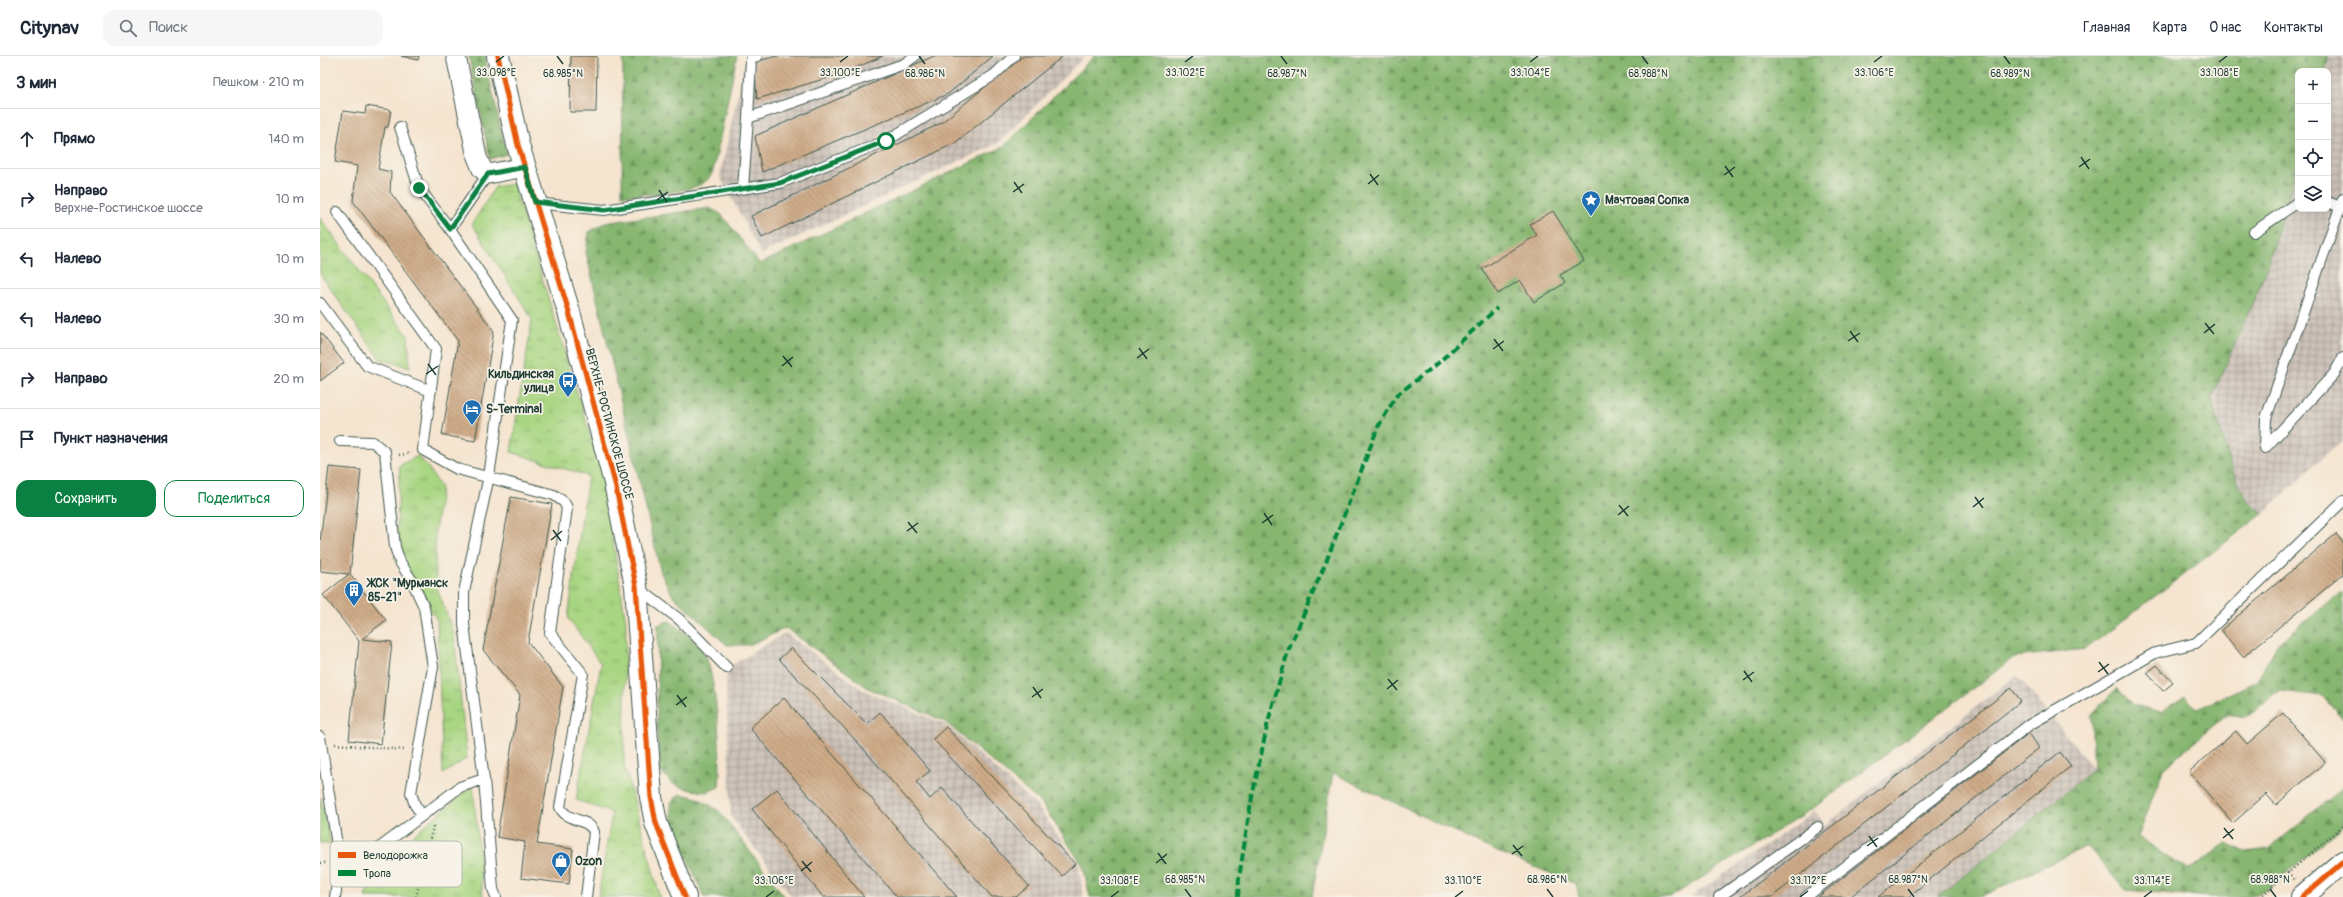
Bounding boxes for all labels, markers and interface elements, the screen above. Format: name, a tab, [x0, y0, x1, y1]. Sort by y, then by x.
search box	[103, 10, 383, 46]
text: Citynav	[20, 16, 79, 40]
icon: search	[117, 17, 139, 39]
text: Поиск	[149, 18, 188, 37]
text: Главная	[2083, 19, 2130, 36]
text: Карта	[2152, 19, 2187, 36]
text: О нас	[2209, 19, 2242, 36]
text: Контакты	[2264, 19, 2323, 36]
text: 33.098°E	[476, 67, 516, 79]
text: 33.100°E	[820, 67, 860, 79]
text: 33.102°E	[1165, 67, 1205, 79]
text: 33.104°E	[1510, 67, 1550, 79]
text: 33.106°E	[1854, 67, 1894, 79]
text: 33.108°E	[2200, 67, 2238, 79]
text: 68.985°N	[543, 68, 583, 80]
text: 68.986°N	[905, 68, 945, 80]
text: 68.987°N	[1267, 68, 1307, 80]
text: 68.988°N	[1628, 68, 1668, 80]
text: 68.989°N	[1990, 68, 2030, 80]
map controls	[2295, 68, 2331, 212]
button: +	[2295, 68, 2331, 104]
text: 3 мин	[16, 72, 56, 93]
text: Пешком · 210 m	[213, 74, 304, 90]
button: −	[2295, 104, 2331, 140]
icon: ahead	[16, 128, 38, 150]
text: Прямо	[54, 129, 95, 148]
text: 140 m	[268, 131, 304, 147]
route start	[877, 132, 895, 150]
button: locate	[2295, 140, 2331, 176]
button: layers	[2295, 176, 2331, 212]
route end	[410, 179, 428, 197]
text: Направо	[54, 181, 108, 200]
icon: right	[16, 188, 38, 210]
place icon: Мачтовая Сопка	[1580, 189, 1602, 217]
text: 10 m	[276, 191, 304, 207]
place label: Мачтовая Сопка	[1605, 193, 1690, 208]
text: Верхне-Ростинское шоссе	[54, 200, 203, 216]
icon: left	[16, 248, 38, 270]
text: Налево	[54, 249, 101, 268]
text: 10 m	[276, 251, 304, 267]
icon: left	[16, 308, 38, 330]
text: Налево	[54, 309, 101, 328]
text: 30 m	[274, 311, 304, 327]
street label: ВЕРХНЕ-РОСТИНСКОЕ ШОССЕ	[582, 347, 636, 501]
place label: Кильдинская улица	[488, 367, 554, 396]
icon: right	[16, 368, 38, 390]
text: Направо	[54, 369, 108, 388]
bus stop icon: Кильдинская улица	[557, 370, 579, 398]
text: 20 m	[273, 371, 304, 387]
hotel icon: S-Terminal	[461, 398, 483, 426]
place label: S-Terminal	[486, 402, 542, 417]
icon: arrive	[16, 428, 38, 450]
text: Пункт назначения	[54, 429, 168, 448]
button: Сохранить	[16, 480, 156, 517]
button: Поделиться	[164, 480, 304, 517]
place label: ЖСК "Мурманск 85-21"	[366, 576, 449, 605]
building icon: ЖСК "Мурманск 85-21"	[343, 579, 365, 607]
legend	[330, 841, 462, 887]
text: Велодорожка	[363, 849, 428, 862]
shop icon: Ozon	[550, 850, 572, 878]
place label: Ozon	[575, 854, 602, 869]
text: Тропа	[363, 867, 391, 880]
text: 68.985°N	[1165, 874, 1205, 886]
text: 68.986°N	[1527, 874, 1567, 886]
text: 68.987°N	[1888, 874, 1928, 886]
text: 68.988°N	[2250, 874, 2290, 886]
text: 33.106°E	[754, 875, 794, 887]
text: 33.108°E	[1100, 875, 1138, 887]
text: 33.110°E	[1444, 875, 1482, 887]
text: 33.112°E	[1790, 875, 1826, 887]
text: 33.114°E	[2134, 875, 2170, 887]

